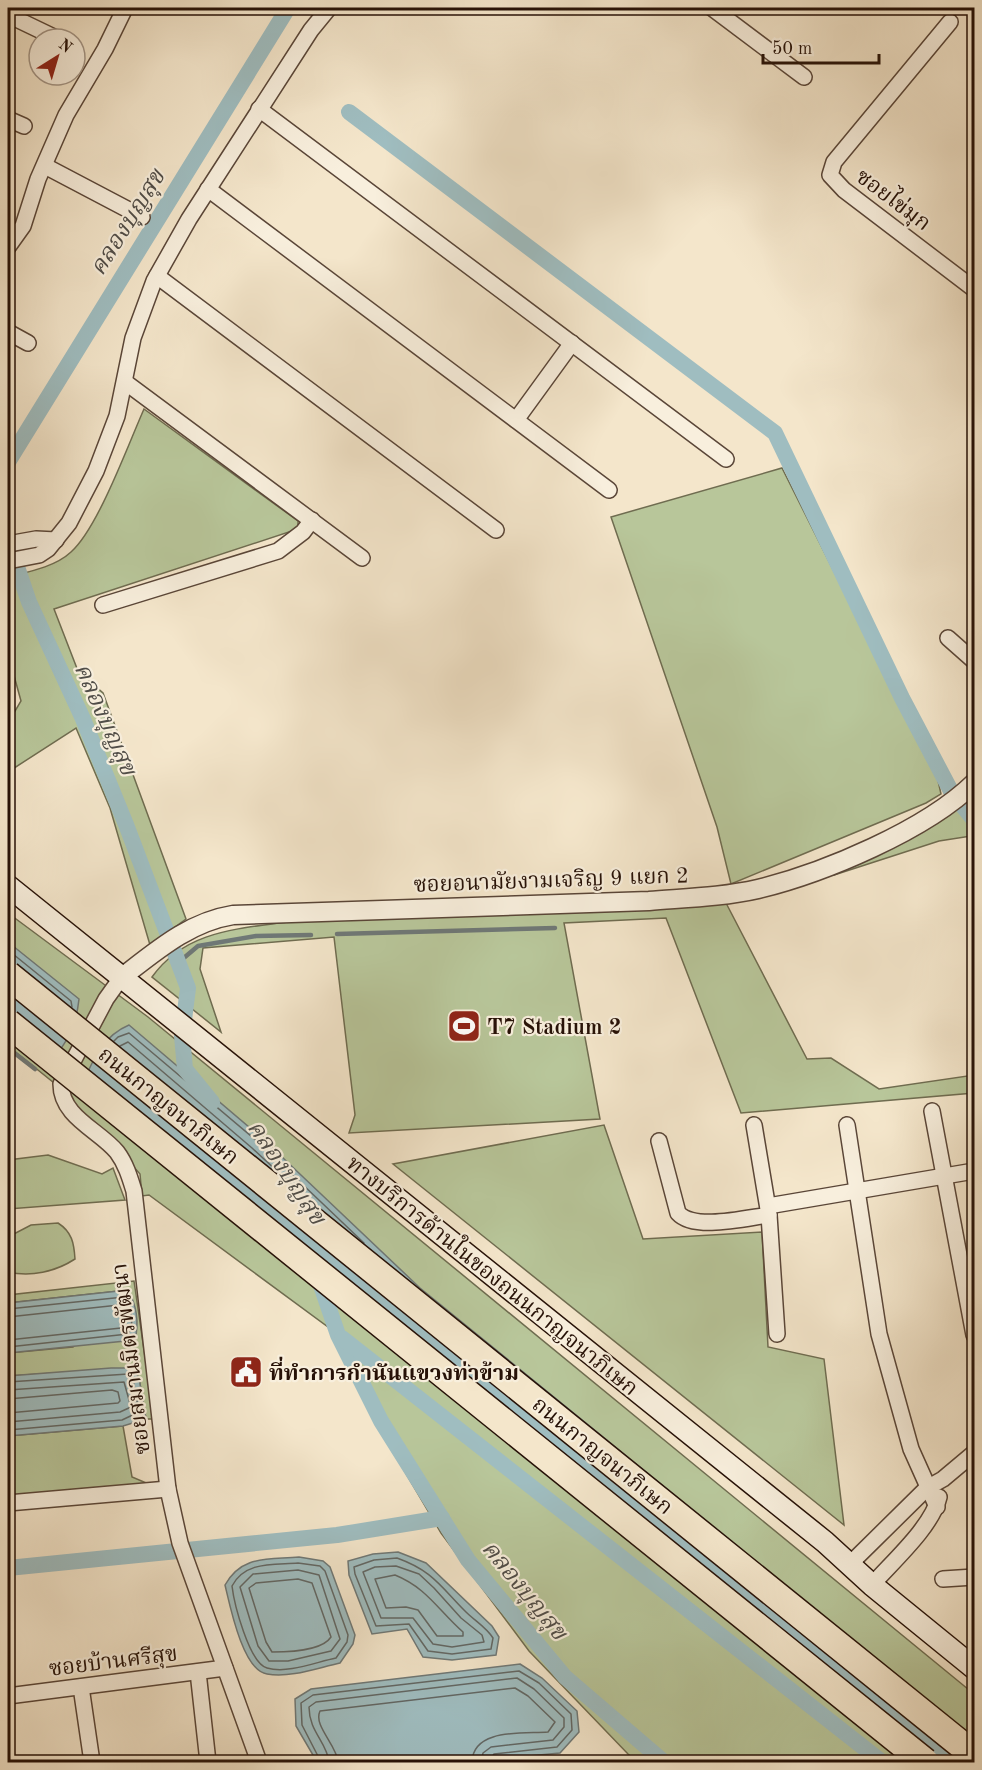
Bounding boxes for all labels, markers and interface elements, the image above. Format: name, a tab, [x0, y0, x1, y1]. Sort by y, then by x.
north arrow	[27, 27, 87, 87]
scale bar	[763, 27, 878, 65]
text: N	[55, 37, 75, 57]
text: 50 m	[772, 40, 812, 58]
street label: ซอยไข่มุก	[850, 162, 937, 237]
water label: คลองบุญสุข	[87, 165, 173, 281]
water label: คลองบุญสุข	[67, 660, 140, 782]
street label: ซอยอนามัยงามเจริญ 9 แยก 2	[413, 864, 689, 897]
sports icon: T7 Stadium 2	[446, 1008, 482, 1044]
place label: T7 Stadium 2	[487, 1017, 621, 1039]
street label: ถนนกาญจนาภิเษก	[93, 1043, 243, 1170]
water label: คลองบุญสุข	[240, 1117, 330, 1232]
street label: ทางบริการด้านในของถนนกาญจนาภิเษก	[342, 1149, 645, 1401]
street label: ซอยสมานมิตรพัฒนา	[108, 1262, 155, 1456]
public building icon: ที่ทำการกำนันแขวงท่าข้าม	[228, 1354, 264, 1390]
place label: ที่ทำการกำนันแขวงท่าข้าม	[269, 1356, 519, 1385]
street label: ถนนกาญจนาภิเษก	[527, 1393, 677, 1520]
water label: คลองบุญสุข	[475, 1537, 571, 1648]
street label: ซอยบ้านศรีสุข	[47, 1641, 179, 1683]

